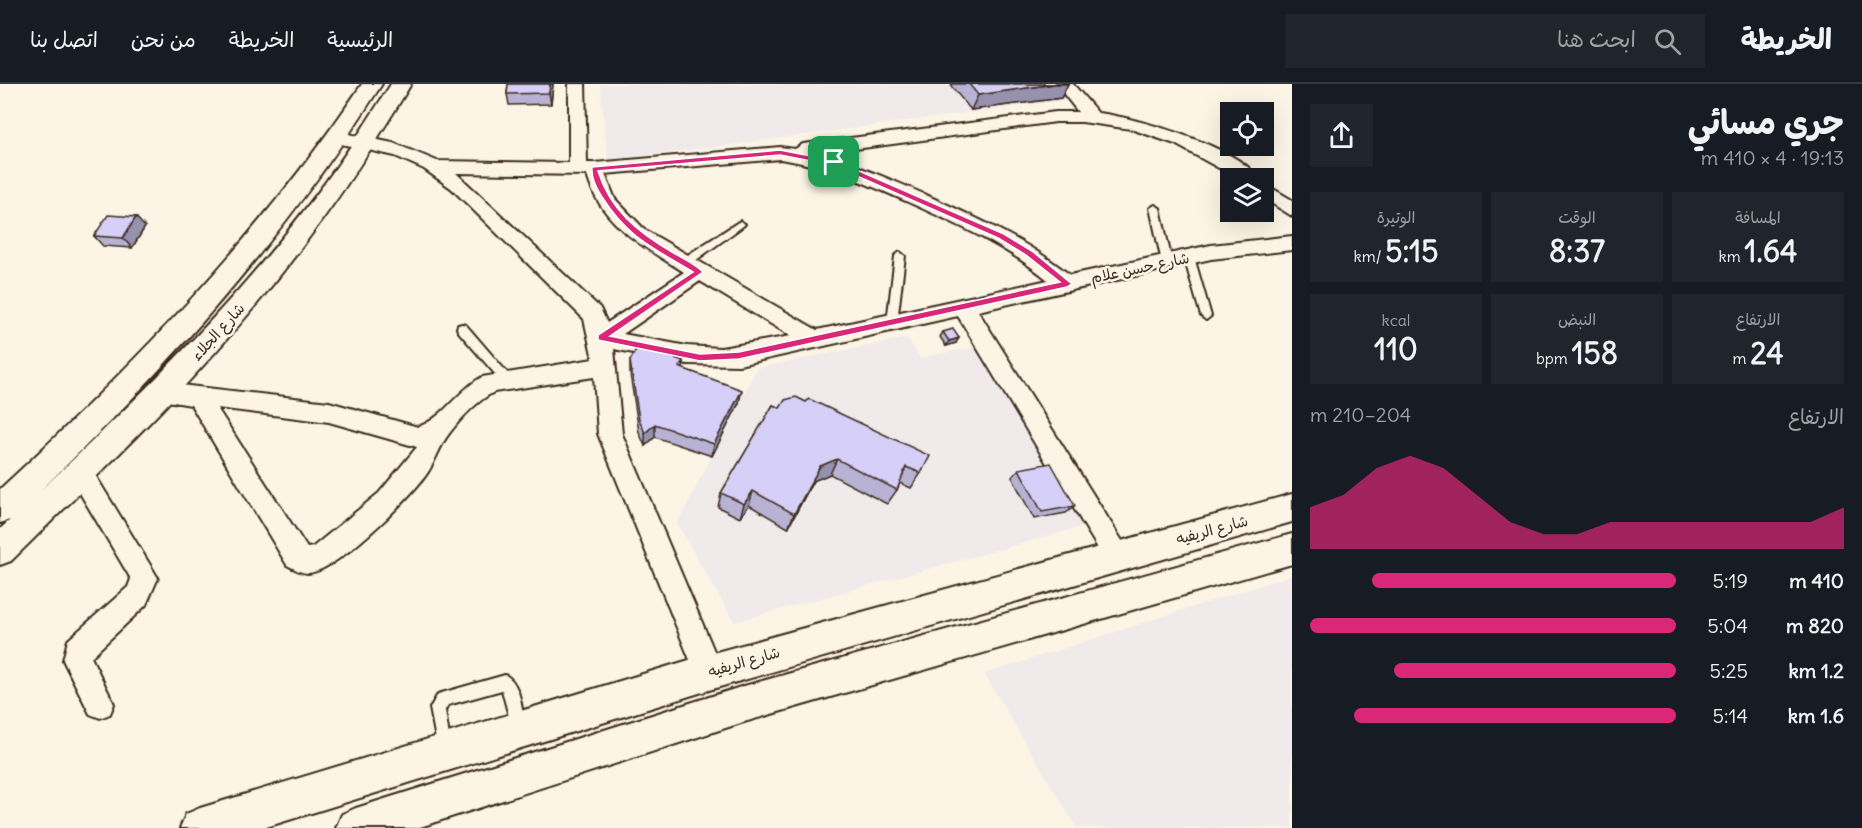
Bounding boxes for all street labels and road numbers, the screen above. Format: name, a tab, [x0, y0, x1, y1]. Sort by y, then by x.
street label: شارع حسن علام	[1089, 248, 1191, 289]
street label: شارع الجلاء	[187, 299, 249, 365]
street label: شارع الريفيه	[1174, 511, 1250, 549]
street label: شارع الريفيه	[706, 642, 782, 682]

